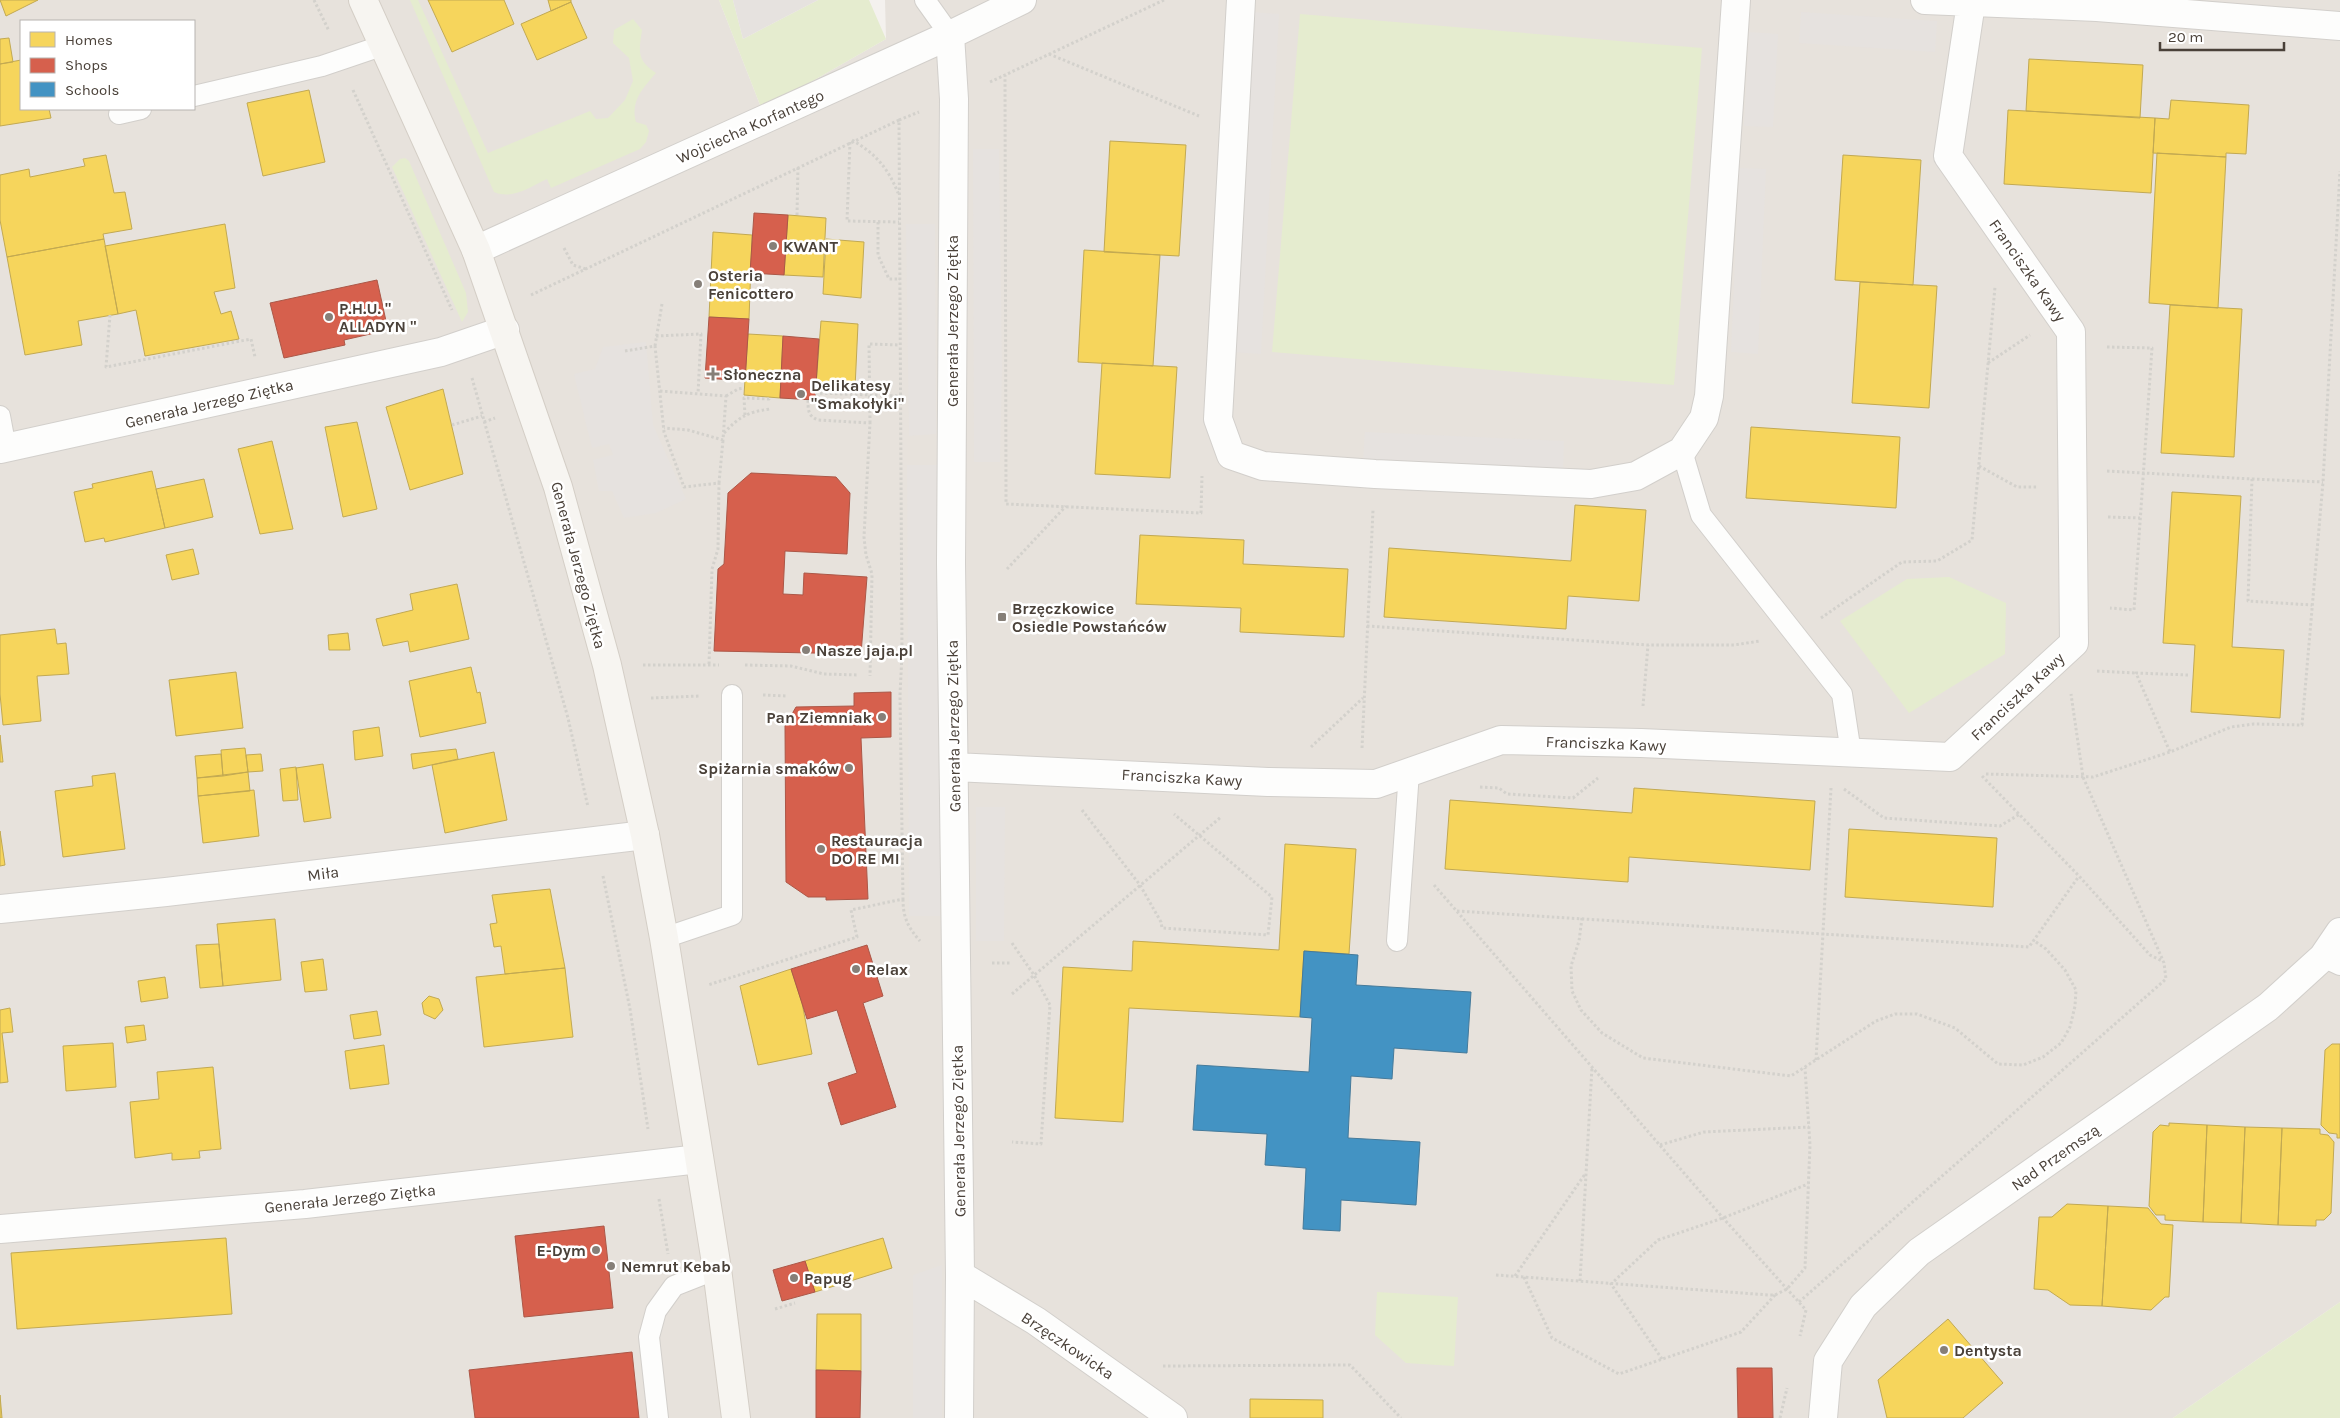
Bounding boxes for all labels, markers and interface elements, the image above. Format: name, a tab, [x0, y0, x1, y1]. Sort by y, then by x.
legend	[20, 20, 195, 110]
scale bar	[2160, 20, 2284, 52]
text: 20 m	[2168, 28, 2203, 46]
text: Homes	[65, 31, 113, 49]
text: Shops	[65, 56, 108, 74]
text: Schools	[65, 81, 119, 99]
street label: Wojciecha Korfantego	[673, 85, 827, 168]
street label: Franciszka Kawy	[1985, 215, 2070, 326]
street label: Generała Jerzego Ziętka	[943, 235, 962, 407]
place label: KWANT	[783, 237, 838, 256]
marker: KWANT	[767, 240, 779, 252]
place label: Osteria Fenicottero	[708, 266, 794, 303]
marker: Osteria Fenicottero	[692, 278, 704, 290]
place label: P.H.U. " ALLADYN "	[339, 299, 416, 336]
marker: P.H.U. " ALLADYN "	[323, 311, 335, 323]
place label: Słoneczna	[723, 365, 801, 384]
marker: Słoneczna	[707, 368, 719, 380]
street label: Generała Jerzego Ziętka	[123, 375, 295, 432]
place label: Delikatesy "Smakołyki"	[811, 376, 904, 413]
marker: Delikatesy "Smakołyki"	[795, 388, 807, 400]
street label: Generała Jerzego Ziętka	[547, 480, 610, 651]
place label: Brzęczkowice Osiedle Powstańców	[1012, 599, 1167, 636]
marker: Brzęczkowice Osiedle Powstańców	[996, 611, 1008, 623]
street label: Generała Jerzego Ziętka	[942, 640, 965, 812]
place label: Nasze jaja.pl	[816, 641, 913, 660]
marker: Nasze jaja.pl	[800, 644, 812, 656]
street label: Franciszka Kawy	[1967, 648, 2068, 745]
place label: Pan Ziemniak	[766, 708, 873, 727]
marker: Pan Ziemniak	[876, 711, 888, 723]
street label: Franciszka Kawy	[1545, 732, 1667, 755]
place label: Spiżarnia smaków	[698, 759, 839, 778]
marker: Spiżarnia smaków	[843, 762, 855, 774]
street label: Franciszka Kawy	[1121, 765, 1243, 790]
place label: Restauracja DO RE MI	[831, 831, 923, 868]
marker: Restauracja DO RE MI	[815, 843, 827, 855]
street label: Miła	[306, 862, 340, 885]
place label: Relax	[866, 960, 908, 979]
marker: Relax	[850, 963, 862, 975]
street label: Generała Jerzego Ziętka	[947, 1045, 970, 1217]
street label: Nad Przemszą	[2008, 1120, 2103, 1195]
street label: Generała Jerzego Ziętka	[263, 1180, 437, 1217]
place label: E-Dym	[536, 1241, 586, 1260]
marker: E-Dym	[590, 1244, 602, 1256]
place label: Nemrut Kebab	[621, 1257, 731, 1276]
marker: Nemrut Kebab	[605, 1260, 617, 1272]
place label: Papug	[804, 1269, 852, 1288]
marker: Papug	[788, 1272, 800, 1284]
street label: Brzęczkowicka	[1018, 1307, 1118, 1383]
place label: Dentysta	[1954, 1341, 2022, 1360]
marker: Dentysta	[1938, 1344, 1950, 1356]

